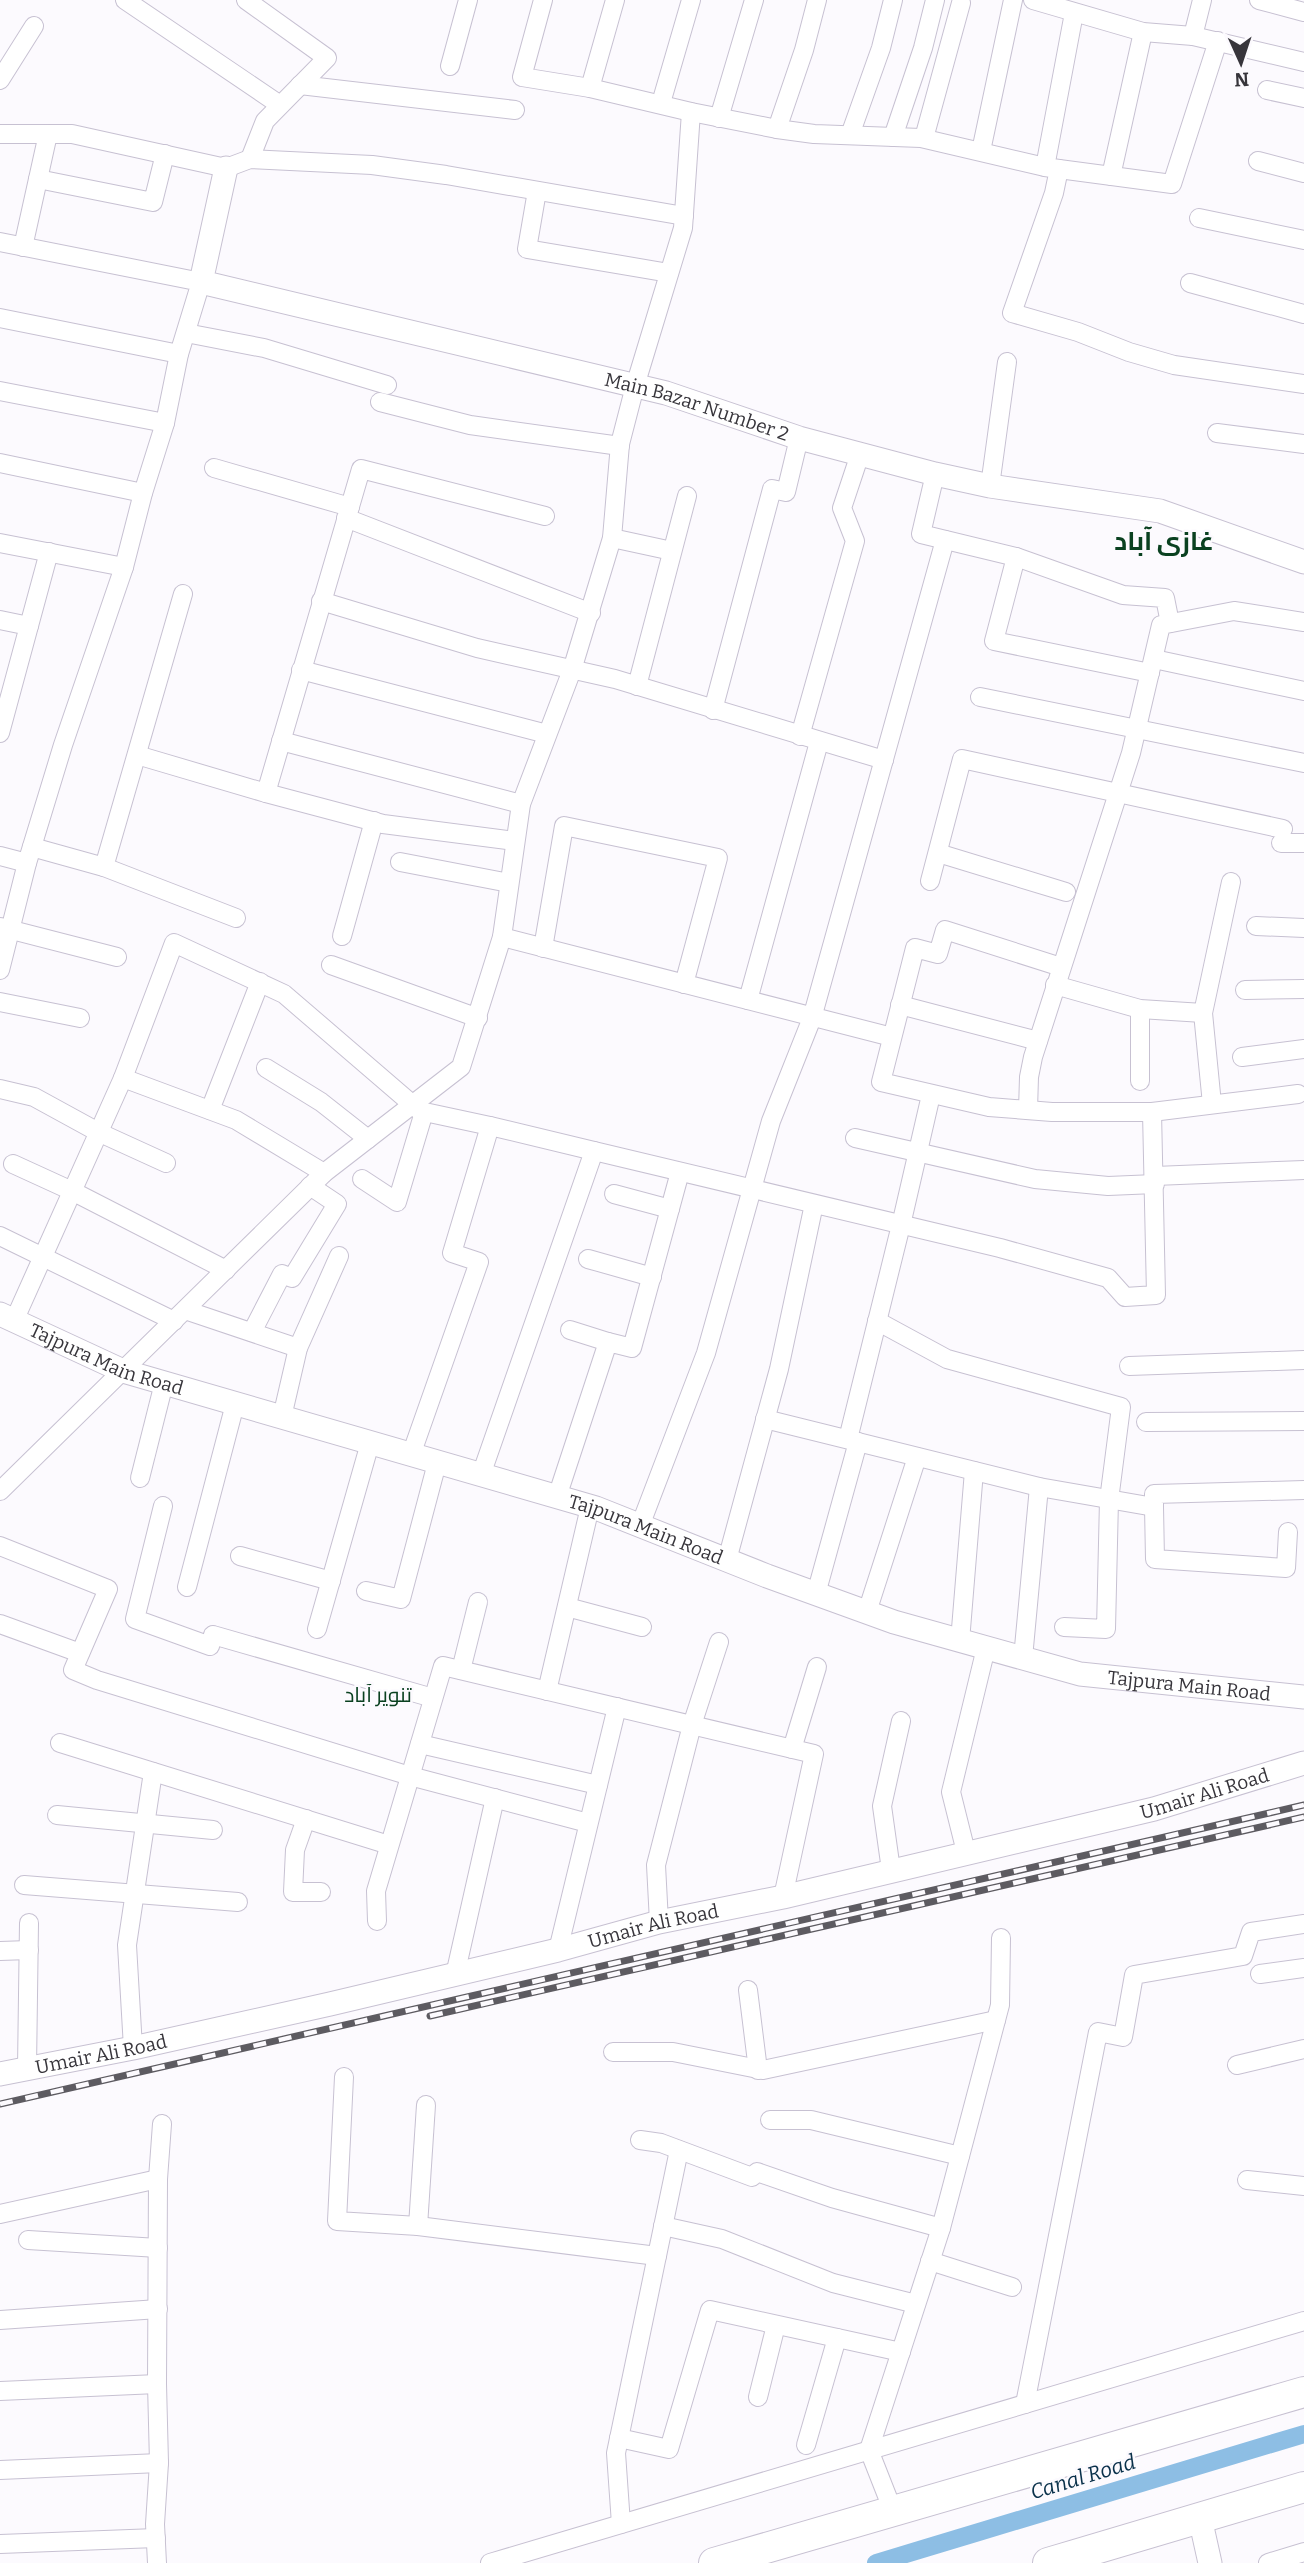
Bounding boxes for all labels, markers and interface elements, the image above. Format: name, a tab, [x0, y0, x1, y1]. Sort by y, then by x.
north arrow	[1206, 28, 1276, 98]
text: N	[1234, 68, 1250, 91]
street label: Main Bazar Number 2	[603, 367, 792, 445]
district label: غازى آباد	[1114, 526, 1214, 557]
street label: Tajpura Main Road	[26, 1318, 186, 1399]
street label: Tajpura Main Road	[566, 1489, 727, 1569]
street label: Tajpura Main Road	[1106, 1665, 1272, 1705]
district label: تنویر آباد	[344, 1682, 412, 1708]
street label: Umair Ali Road	[1138, 1763, 1272, 1823]
street label: Umair Ali Road	[585, 1899, 720, 1953]
street label: Umair Ali Road	[33, 2029, 169, 2078]
water label: Canal Road	[1027, 2449, 1139, 2505]

